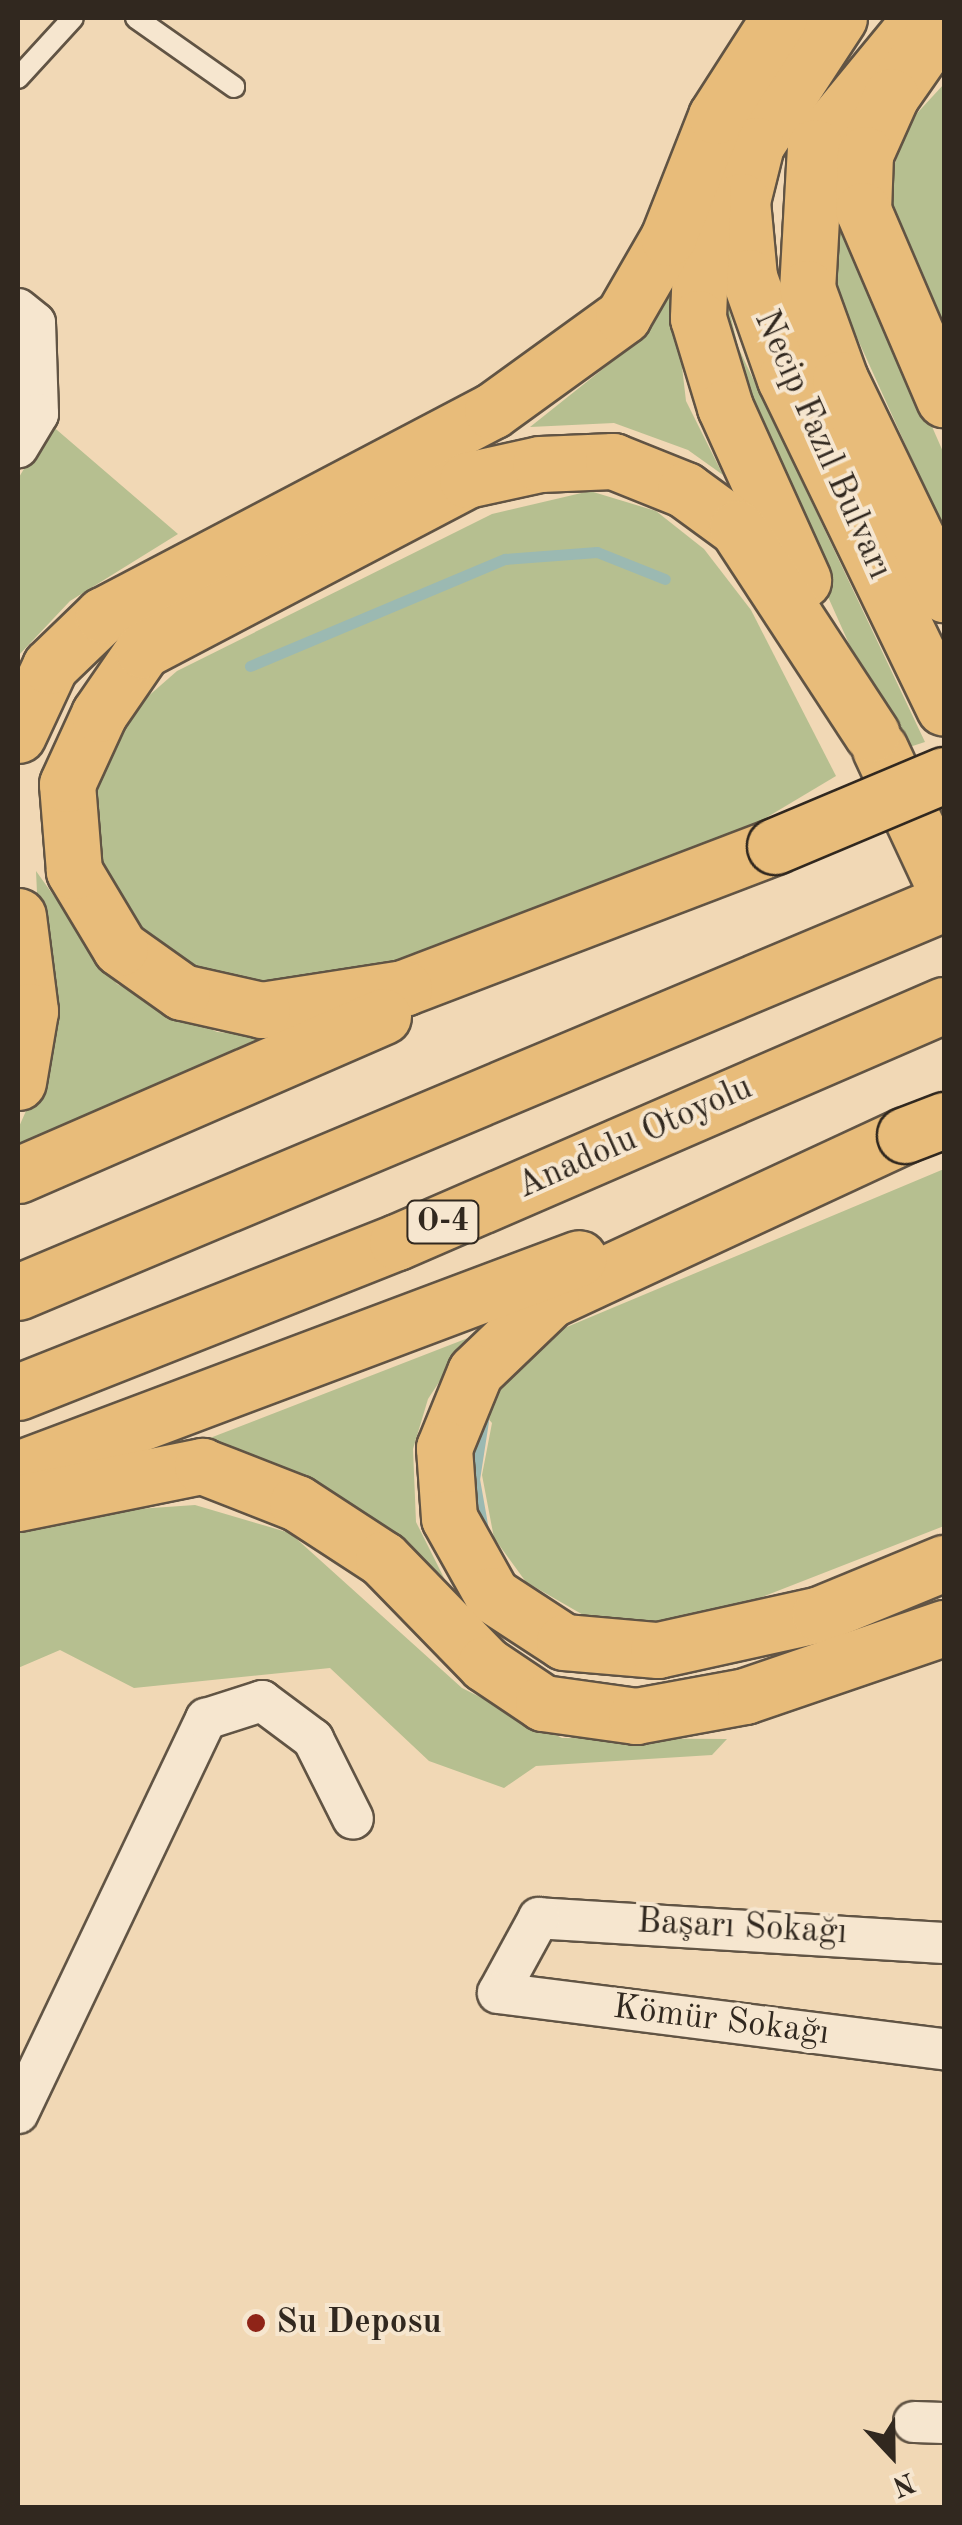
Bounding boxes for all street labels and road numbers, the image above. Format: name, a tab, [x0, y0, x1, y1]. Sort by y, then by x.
street label: Necip Fazıl Bulvarı	[744, 304, 900, 586]
street label: Anadolu Otoyolu	[511, 1067, 759, 1209]
road number: O-4	[406, 1195, 480, 1249]
street label: Başarı Sokağı	[636, 1902, 848, 1954]
street label: Kömür Sokağı	[611, 1987, 831, 2055]

